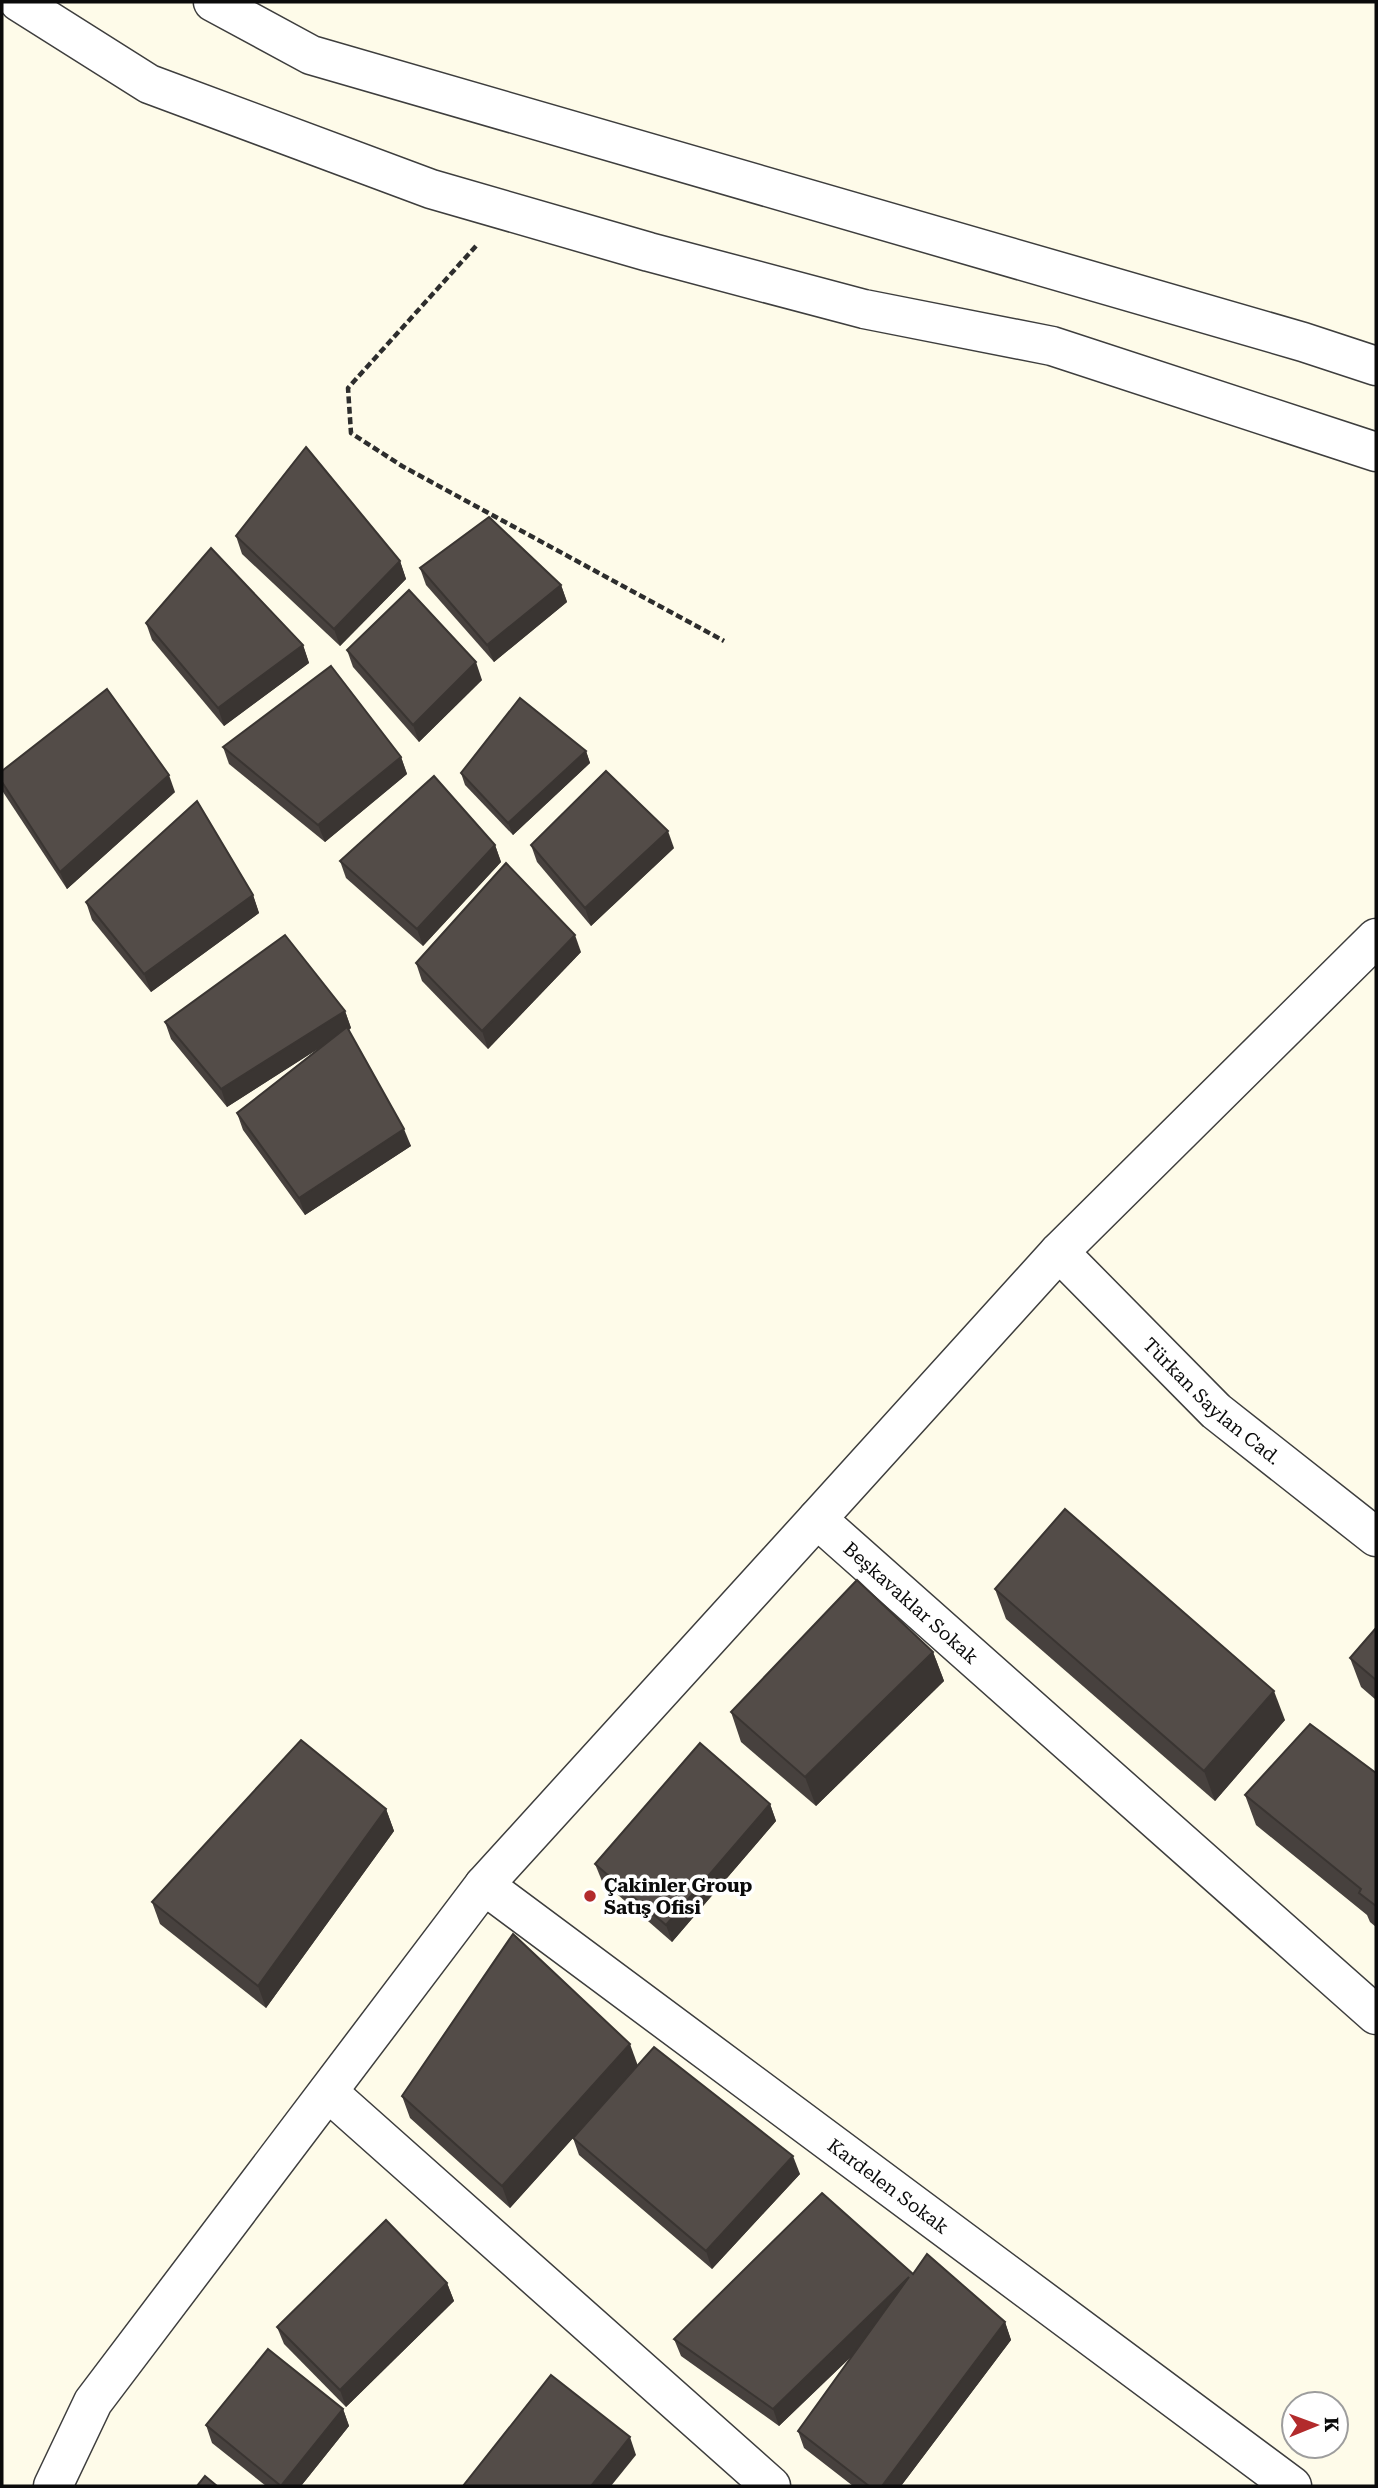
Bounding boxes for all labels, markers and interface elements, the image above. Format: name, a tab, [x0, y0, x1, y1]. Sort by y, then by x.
street label: Türkan Saylan Cad.	[1139, 1333, 1286, 1469]
street label: Beşkavaklar Sokak	[839, 1537, 983, 1668]
place label: Çakinler Group Satış Ofisi	[604, 1874, 753, 1919]
marker: Çakinler Group Satış Ofisi	[582, 1888, 598, 1904]
street label: Kardelen Sokak	[823, 2133, 953, 2238]
north arrow	[1280, 2390, 1350, 2460]
text: K	[1320, 2417, 1343, 2432]

